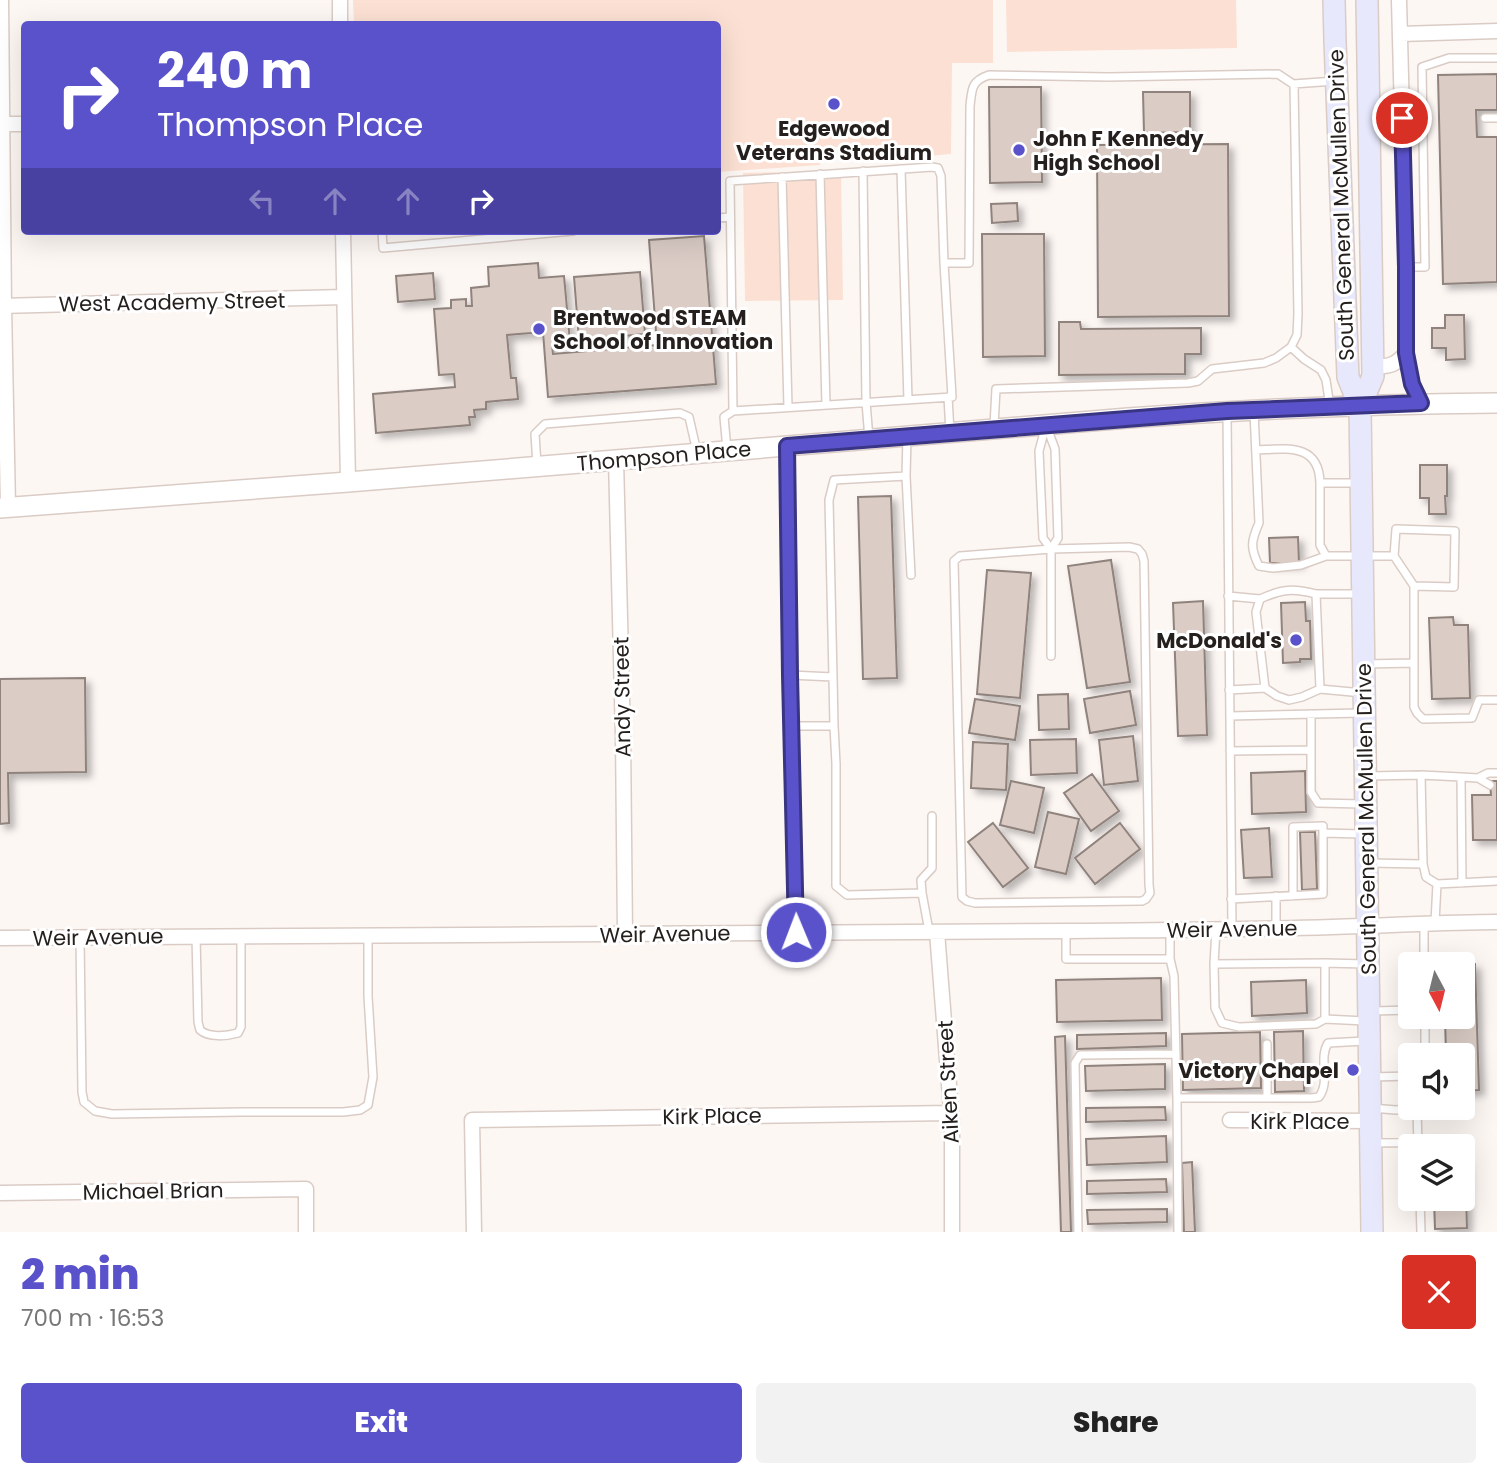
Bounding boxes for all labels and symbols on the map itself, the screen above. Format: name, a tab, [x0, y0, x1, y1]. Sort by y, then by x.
street label: South General McMullen Drive	[1321, 49, 1361, 361]
pin	[1372, 88, 1432, 148]
marker: Edgewood Veterans Stadium	[826, 96, 842, 112]
place label: Edgewood Veterans Stadium	[736, 114, 932, 167]
place label: John F Kennedy High School	[1033, 124, 1204, 177]
marker: John F Kennedy High School	[1011, 142, 1027, 158]
street label: West Academy Street	[58, 286, 286, 318]
place label: Brentwood STEAM School of Innovation	[553, 303, 773, 356]
marker: Brentwood STEAM School of Innovation	[531, 321, 547, 337]
street label: Thompson Place	[576, 434, 752, 478]
place label: McDonald's	[1156, 626, 1282, 655]
marker: McDonald's	[1288, 632, 1304, 648]
street label: Andy Street	[606, 636, 638, 758]
street label: South General McMullen Drive	[1349, 663, 1383, 975]
position arrow	[759, 895, 833, 969]
street label: Weir Avenue	[1166, 913, 1298, 945]
street label: Weir Avenue	[599, 918, 731, 950]
street label: Weir Avenue	[32, 921, 164, 953]
north arrow	[1398, 952, 1475, 1029]
street label: Aiken Street	[930, 1019, 966, 1145]
place label: Victory Chapel	[1178, 1056, 1339, 1085]
marker: Victory Chapel	[1345, 1062, 1361, 1078]
street label: Kirk Place	[662, 1101, 762, 1131]
street label: Kirk Place	[1250, 1107, 1350, 1136]
street label: Michael Brian	[82, 1175, 224, 1207]

